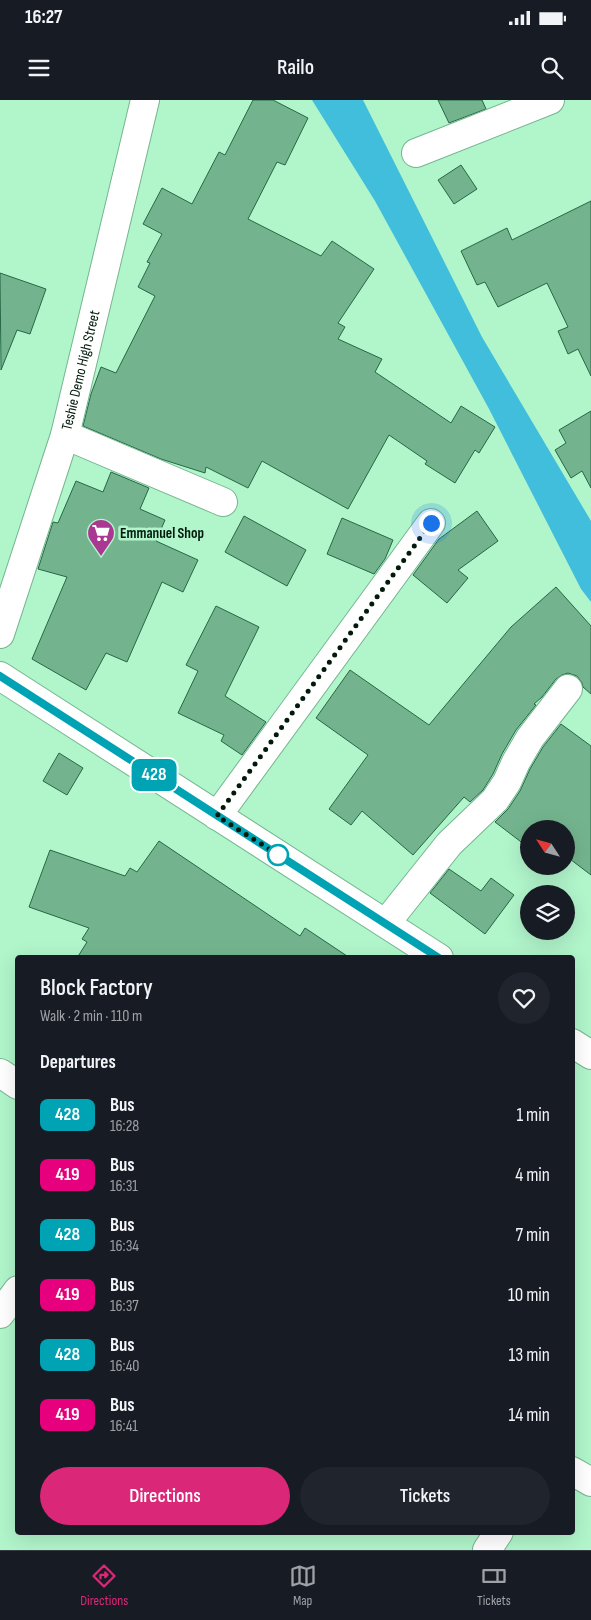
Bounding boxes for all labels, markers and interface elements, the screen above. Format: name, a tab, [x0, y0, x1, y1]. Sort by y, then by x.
text: 16:27	[25, 6, 62, 29]
icon: menu	[25, 54, 53, 82]
text: Railo	[277, 54, 314, 81]
icon: search	[538, 54, 566, 82]
street label: Teshie Demo High Street	[57, 308, 104, 432]
your location	[419, 511, 444, 536]
supermarket icon: Emmanuel Shop	[86, 518, 116, 557]
place label: Emmanuel Shop	[120, 524, 204, 543]
line badge: 428	[125, 759, 183, 791]
text: 428	[142, 764, 166, 785]
north arrow	[520, 820, 575, 875]
map controls	[520, 820, 575, 940]
unlabelled marker	[267, 844, 289, 866]
button: layers	[520, 885, 575, 940]
button: heart	[498, 972, 550, 1024]
text: Block Factory	[40, 973, 153, 1002]
text: Walk · 2 min · 110 m	[40, 1007, 142, 1026]
text: Departures	[40, 1051, 116, 1074]
text: Bus	[110, 1094, 135, 1117]
text: 428	[55, 1104, 80, 1125]
text: 1 min	[516, 1104, 550, 1127]
text: 16:28	[110, 1117, 139, 1136]
text: Bus	[110, 1154, 135, 1177]
text: 419	[56, 1164, 79, 1185]
text: 4 min	[515, 1164, 550, 1187]
text: 16:31	[110, 1177, 138, 1196]
text: Bus	[110, 1214, 135, 1237]
text: 428	[55, 1224, 80, 1245]
text: 7 min	[516, 1224, 550, 1247]
text: 16:34	[110, 1237, 139, 1256]
text: Bus	[110, 1274, 135, 1297]
text: 419	[56, 1284, 79, 1305]
text: 10 min	[508, 1284, 550, 1307]
text: 16:37	[110, 1297, 139, 1316]
text: Bus	[110, 1334, 135, 1357]
text: 428	[55, 1344, 80, 1365]
text: 13 min	[509, 1344, 550, 1367]
text: 16:40	[110, 1357, 139, 1376]
text: Bus	[110, 1394, 135, 1417]
text: 419	[56, 1404, 79, 1425]
text: 14 min	[509, 1404, 550, 1427]
text: 16:41	[110, 1417, 138, 1436]
button: Directions	[40, 1467, 290, 1525]
button: Tickets	[300, 1467, 550, 1525]
tab: Directions	[80, 1562, 128, 1609]
tab: Map	[289, 1562, 317, 1609]
tab: Tickets	[477, 1562, 511, 1609]

